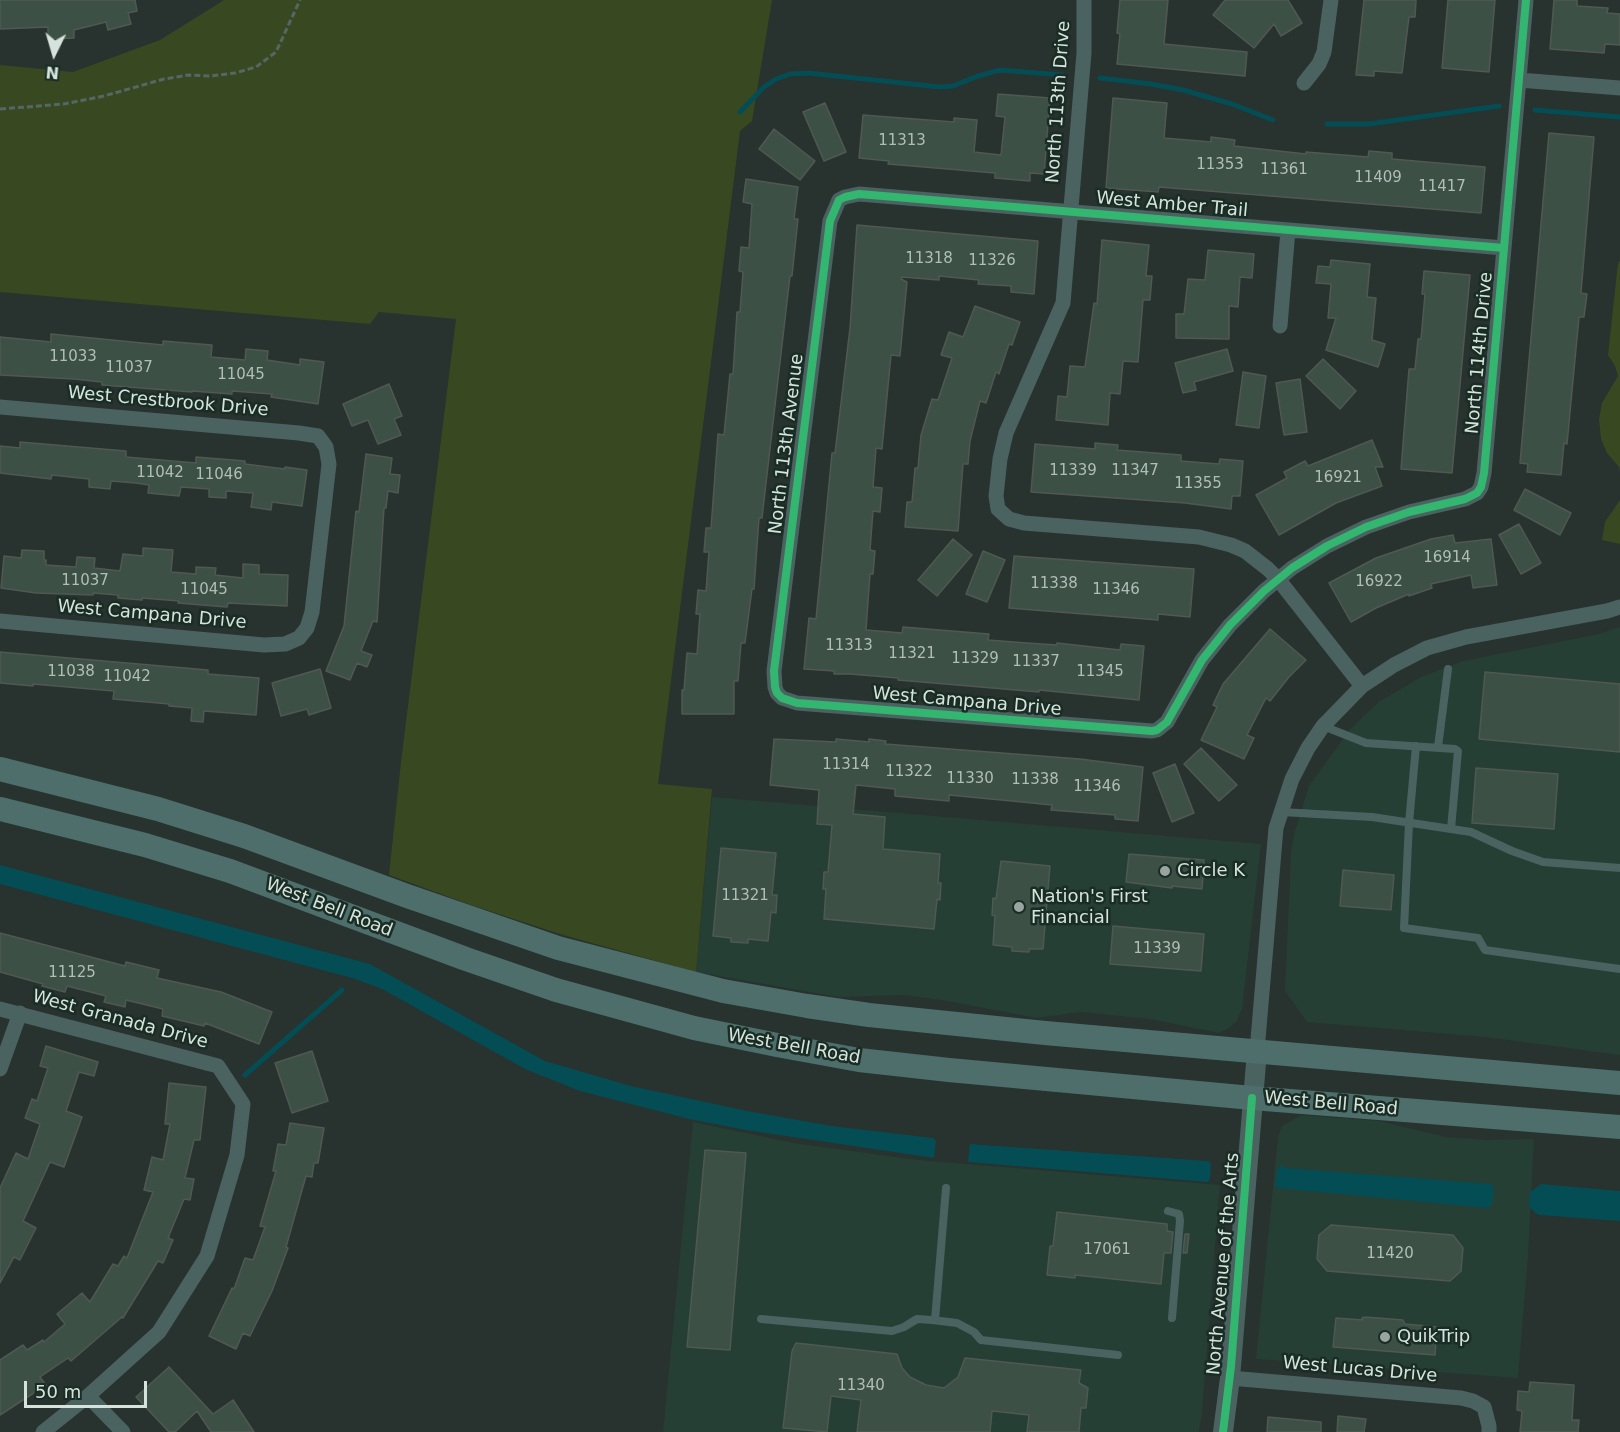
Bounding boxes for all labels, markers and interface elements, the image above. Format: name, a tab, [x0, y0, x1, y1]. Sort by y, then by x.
street label: North 113th Drive	[1043, 20, 1075, 184]
north arrow	[24, 24, 84, 84]
text: N	[45, 62, 60, 82]
house number: 11313	[878, 132, 926, 150]
house number: 11353	[1196, 156, 1244, 174]
house number: 11361	[1260, 161, 1308, 179]
house number: 11409	[1354, 169, 1402, 187]
house number: 11417	[1418, 178, 1466, 196]
street label: West Amber Trail	[1095, 188, 1249, 222]
house number: 11318	[905, 250, 953, 268]
house number: 11326	[968, 252, 1016, 270]
street label: North 114th Drive	[1462, 271, 1498, 435]
house number: 11033	[49, 348, 97, 366]
street label: North 113th Avenue	[765, 353, 809, 535]
house number: 11037	[105, 359, 153, 377]
house number: 11045	[217, 366, 265, 384]
street label: West Crestbrook Drive	[67, 382, 269, 422]
house number: 11339	[1049, 462, 1097, 480]
house number: 11347	[1111, 462, 1159, 480]
house number: 11042	[136, 464, 184, 482]
house number: 11046	[195, 466, 243, 484]
house number: 16921	[1314, 469, 1362, 487]
house number: 11355	[1174, 475, 1222, 493]
house number: 16914	[1423, 549, 1471, 567]
house number: 11037	[61, 572, 109, 590]
house number: 16922	[1355, 573, 1403, 591]
house number: 11338	[1030, 575, 1078, 593]
house number: 11045	[180, 581, 228, 599]
house number: 11346	[1092, 581, 1140, 599]
street label: West Campana Drive	[57, 596, 247, 634]
house number: 11313	[825, 637, 873, 655]
house number: 11321	[888, 645, 936, 663]
house number: 11329	[951, 650, 999, 668]
house number: 11337	[1012, 653, 1060, 671]
house number: 11038	[47, 663, 95, 681]
house number: 11345	[1076, 663, 1124, 681]
house number: 11042	[103, 668, 151, 686]
street label: West Campana Drive	[872, 683, 1062, 721]
house number: 11314	[822, 756, 870, 774]
house number: 11322	[885, 763, 933, 781]
house number: 11330	[946, 770, 994, 788]
house number: 11338	[1011, 771, 1059, 789]
house number: 11346	[1073, 778, 1121, 796]
place label: Circle K	[1177, 860, 1245, 882]
marker: Circle K	[1158, 864, 1172, 878]
street label: West Bell Road	[262, 874, 396, 942]
place label: Nation's First Financial	[1031, 886, 1148, 928]
house number: 11321	[721, 887, 769, 905]
marker: Nation's First Financial	[1012, 900, 1026, 914]
house number: 11339	[1133, 940, 1181, 958]
house number: 11125	[48, 964, 96, 982]
street label: West Granada Drive	[30, 986, 210, 1054]
street label: West Bell Road	[726, 1025, 862, 1069]
street label: West Bell Road	[1263, 1087, 1399, 1121]
street label: North Avenue of the Arts	[1204, 1152, 1244, 1376]
house number: 17061	[1083, 1241, 1131, 1259]
house number: 11420	[1366, 1245, 1414, 1263]
place label: QuikTrip	[1397, 1326, 1470, 1348]
marker: QuikTrip	[1378, 1330, 1392, 1344]
street label: West Lucas Drive	[1282, 1352, 1438, 1388]
scale bar	[27, 1369, 150, 1407]
house number: 11340	[837, 1377, 885, 1395]
text: 50 m	[35, 1381, 81, 1402]

